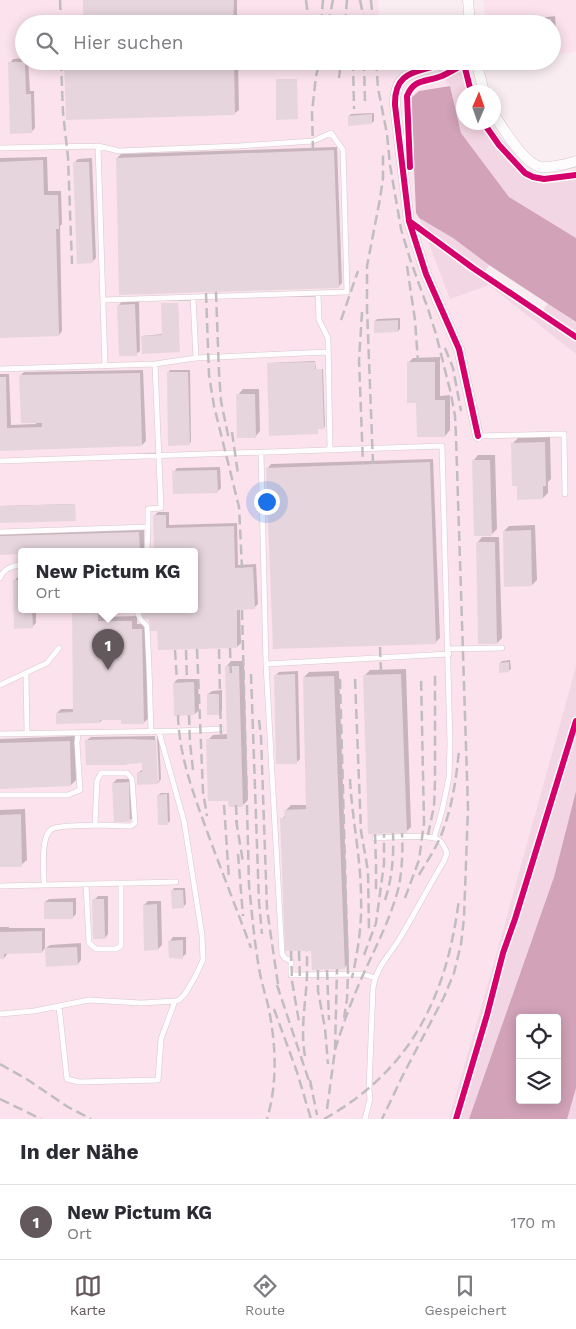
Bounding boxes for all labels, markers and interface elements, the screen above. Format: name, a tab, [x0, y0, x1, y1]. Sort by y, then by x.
search box	[15, 15, 561, 70]
icon: search	[33, 29, 61, 57]
text: Hier suchen	[73, 31, 184, 54]
north arrow	[456, 85, 501, 130]
your location	[254, 489, 280, 515]
popup	[18, 548, 198, 613]
text: New Pictum KG	[35, 560, 181, 583]
text: Ort	[35, 583, 60, 602]
pin: 1	[92, 629, 124, 670]
map controls	[516, 1014, 561, 1104]
button: locate	[516, 1014, 561, 1059]
button: layers	[516, 1059, 561, 1104]
text: In der Nähe	[20, 1139, 139, 1164]
text: New Pictum KG	[67, 1201, 212, 1224]
text: 1	[33, 1213, 39, 1232]
text: 170 m	[510, 1213, 556, 1232]
text: Ort	[67, 1224, 92, 1243]
tab: Karte	[70, 1272, 106, 1318]
tab: Route	[245, 1272, 285, 1318]
tab: Gespeichert	[424, 1272, 506, 1318]

